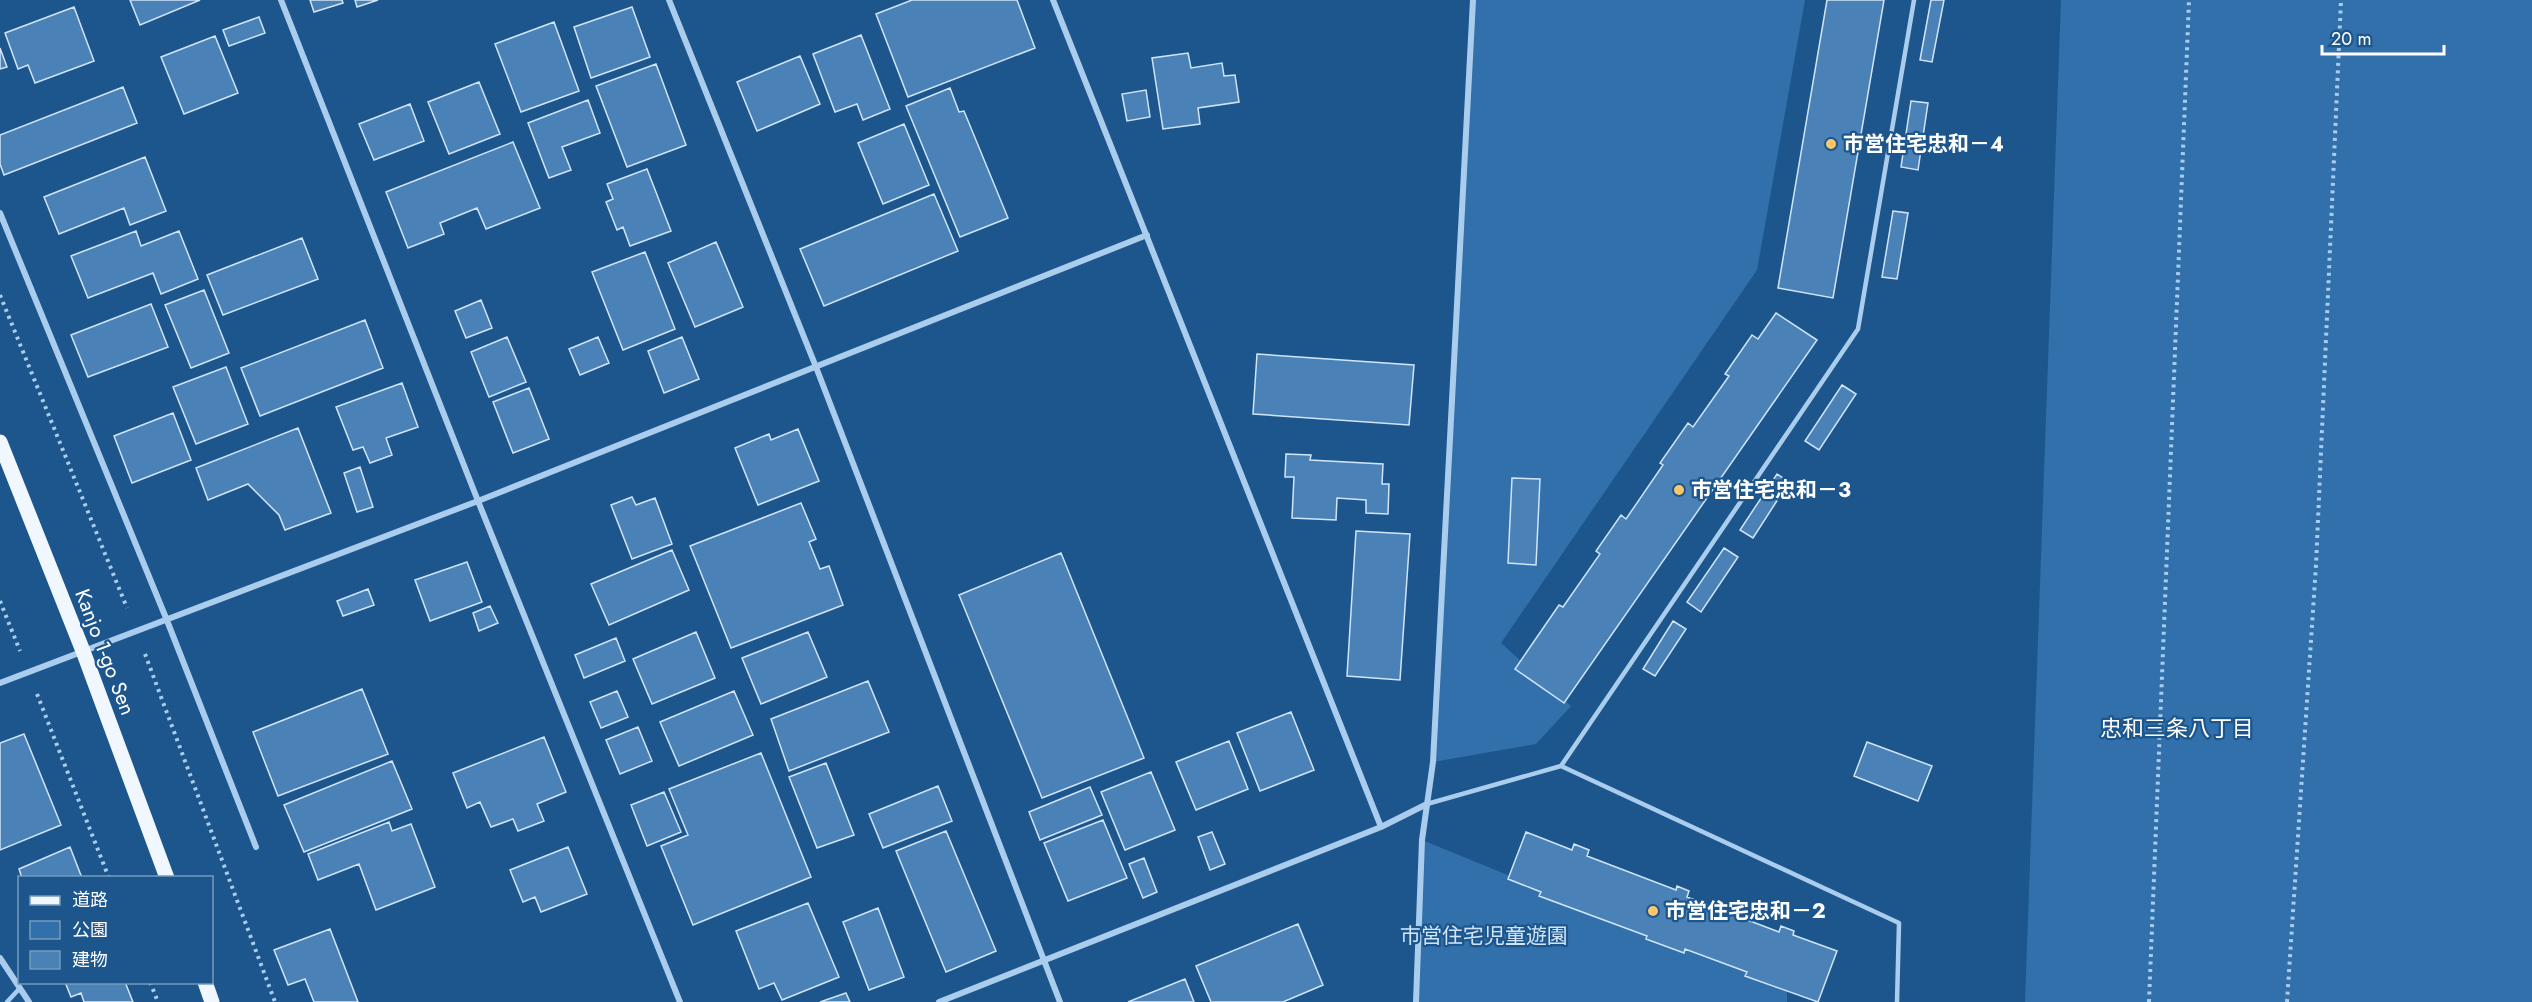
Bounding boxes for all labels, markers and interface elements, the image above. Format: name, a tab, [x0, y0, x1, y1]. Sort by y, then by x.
scale bar	[2322, 18, 2444, 56]
text: 20 m	[2331, 26, 2371, 52]
place label: 市営住宅忠和－４	[1843, 129, 2003, 159]
marker: 市営住宅忠和－４	[1824, 137, 1838, 151]
place label: 市営住宅忠和－３	[1691, 475, 1851, 505]
marker: 市営住宅忠和－３	[1672, 483, 1686, 497]
street label: Kanjo 1-go Sen	[67, 585, 143, 719]
district label: 忠和三条八丁目	[2100, 712, 2254, 744]
legend	[18, 876, 213, 984]
text: 道路	[72, 887, 108, 913]
place label: 市営住宅忠和－２	[1665, 896, 1825, 926]
marker: 市営住宅忠和－２	[1646, 904, 1660, 918]
text: 公園	[72, 917, 108, 943]
park label: 市営住宅児童遊園	[1400, 921, 1568, 951]
text: 建物	[72, 947, 108, 973]

